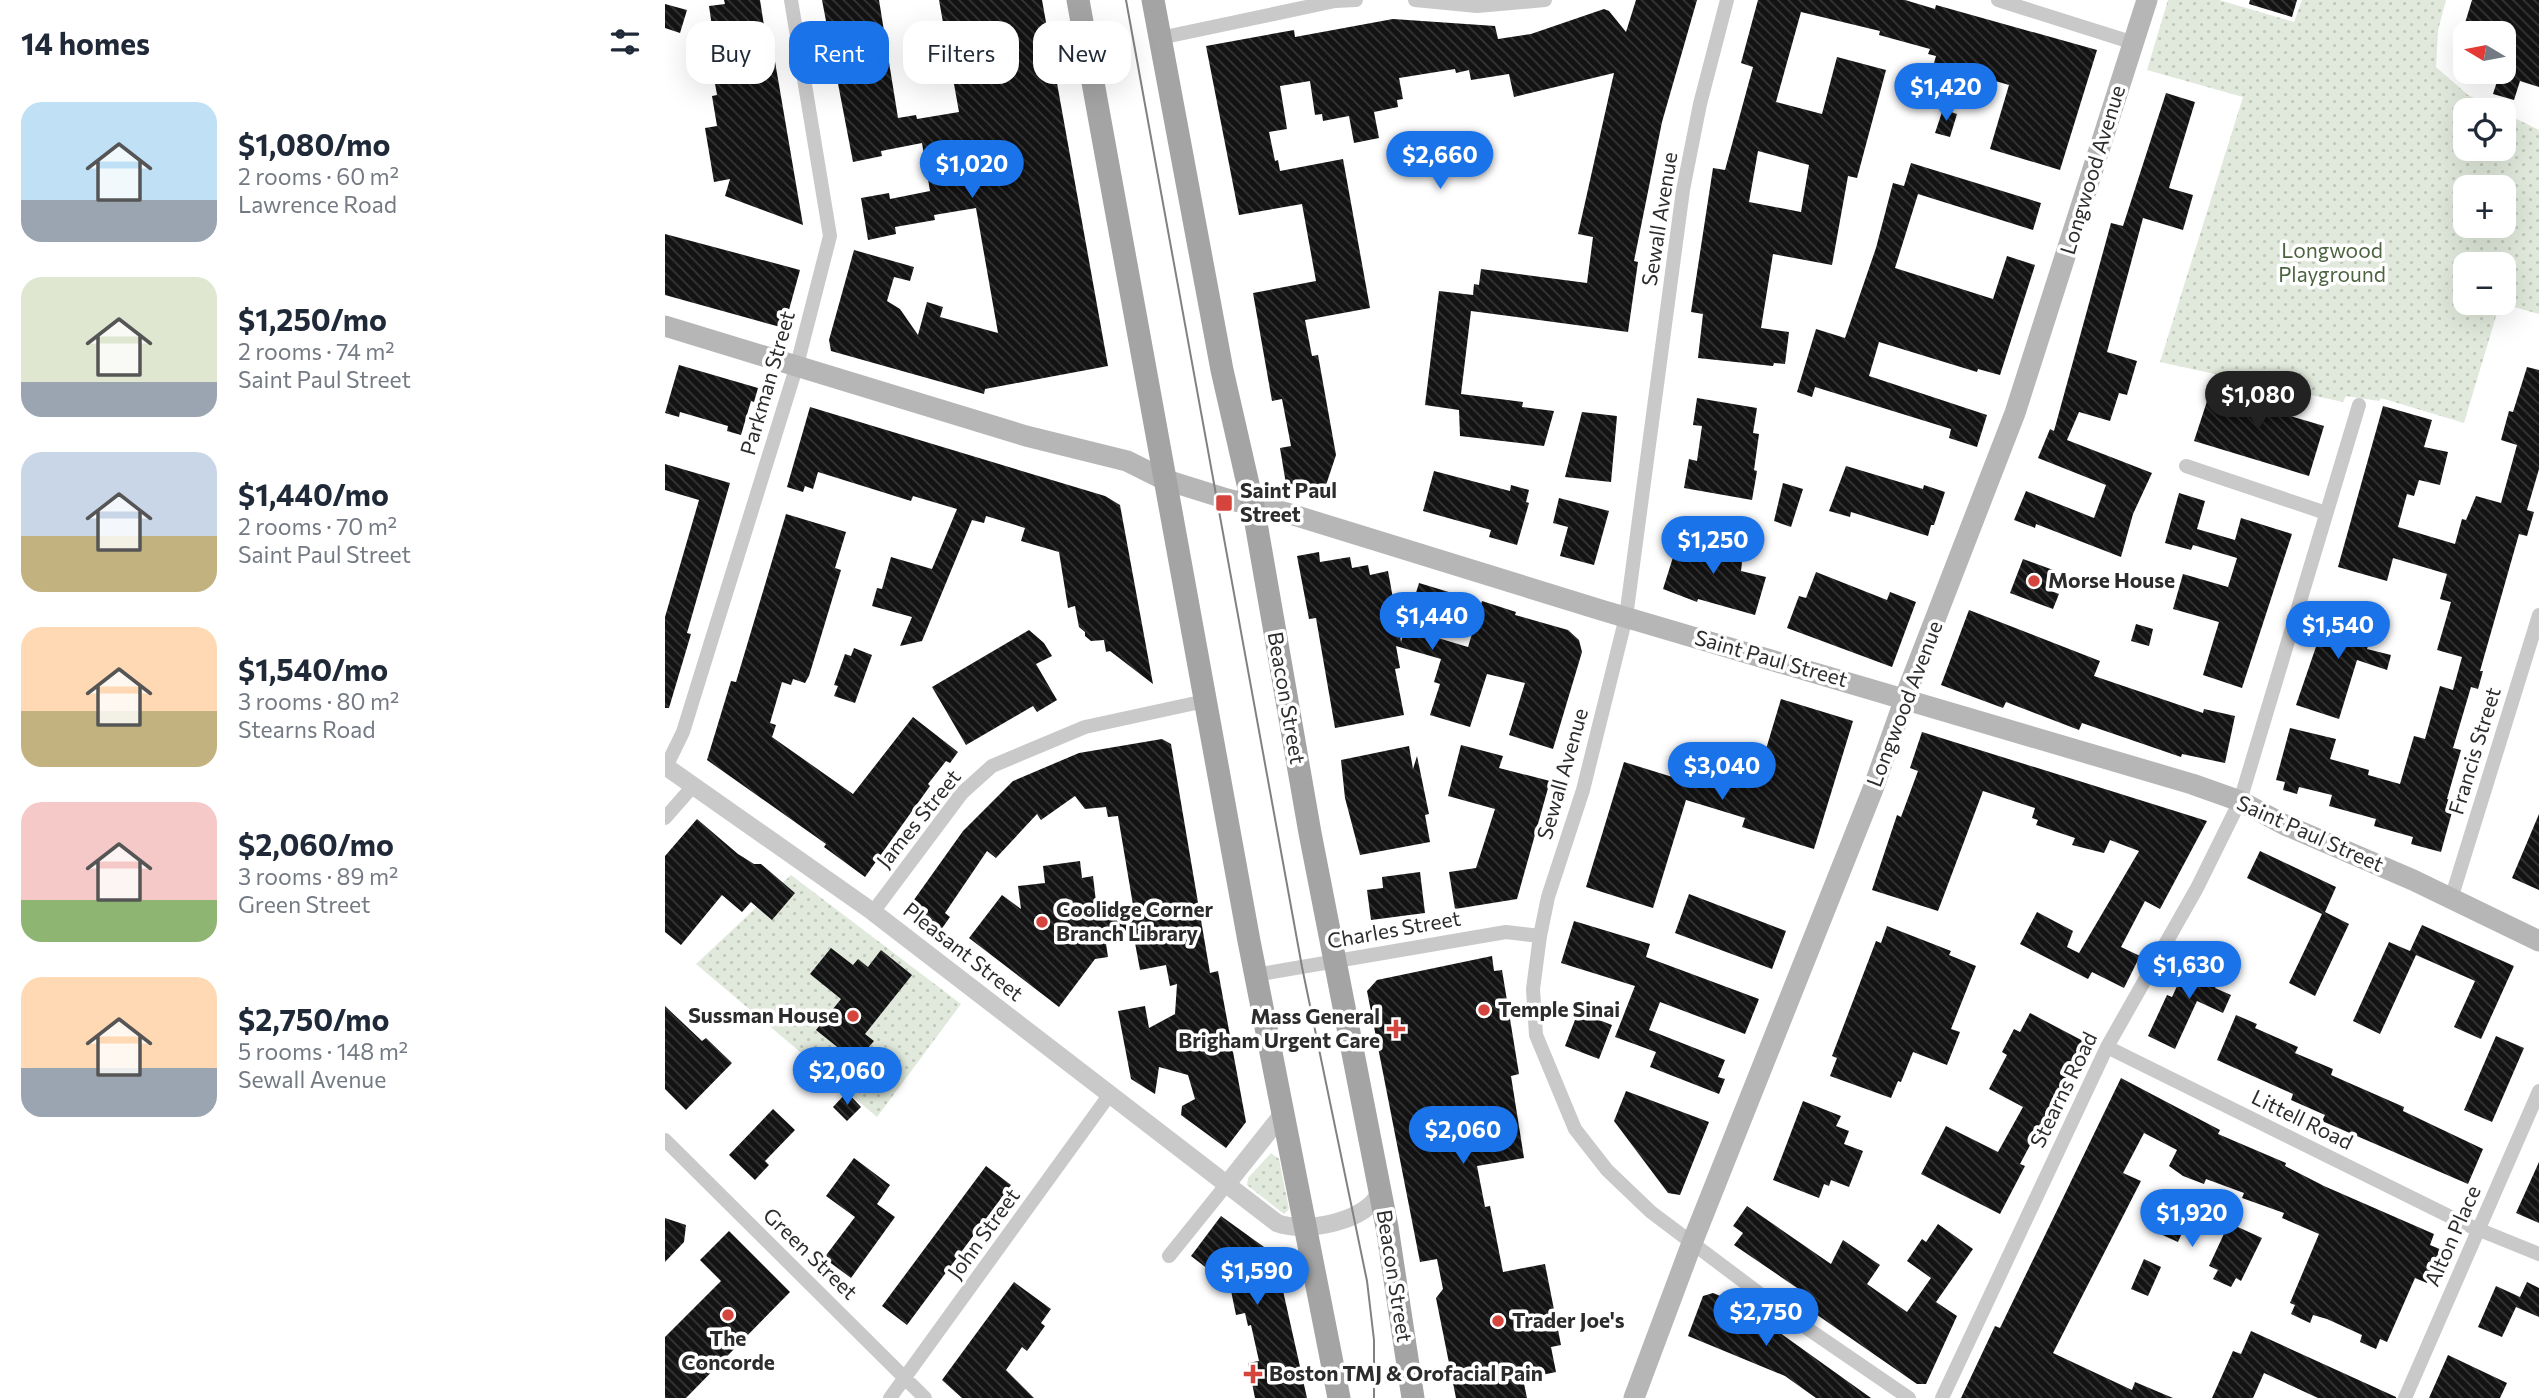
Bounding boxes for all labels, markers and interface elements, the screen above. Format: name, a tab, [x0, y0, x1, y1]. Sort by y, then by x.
chip: Buy	[686, 21, 775, 84]
chip: Rent	[789, 21, 889, 84]
chip: Filters	[903, 21, 1019, 84]
chip: New	[1033, 21, 1131, 84]
north arrow	[2453, 21, 2517, 84]
map controls	[2453, 21, 2516, 315]
icon: filters	[606, 23, 644, 61]
text: 14 homes	[21, 24, 150, 61]
pin: $1,420	[1889, 64, 2003, 123]
text: $1,420	[1910, 72, 1982, 100]
street label: Longwood Avenue	[2054, 82, 2129, 257]
button: locate	[2453, 98, 2516, 161]
text: $1,080/mo	[238, 125, 390, 162]
icon: home	[77, 130, 161, 214]
pin: $2,660	[1383, 132, 1497, 191]
pin: $1,020	[915, 140, 1029, 200]
text: $2,660	[1402, 140, 1478, 168]
text: $1,020	[936, 149, 1008, 177]
street label: Sewall Avenue	[1636, 150, 1681, 288]
text: 2 rooms · 60 m²	[238, 162, 399, 190]
button: +	[2453, 175, 2516, 238]
text: Lawrence Road	[238, 190, 397, 218]
park label: Longwood Playground	[2278, 237, 2386, 286]
button: −	[2453, 252, 2516, 315]
text: $1,250/mo	[238, 300, 387, 337]
icon: home	[77, 305, 161, 389]
street label: Parkman Street	[734, 308, 799, 457]
text: 2 rooms · 74 m²	[238, 337, 394, 365]
text: Saint Paul Street	[238, 365, 411, 393]
pin: $1,080	[2201, 372, 2315, 431]
text: $1,080	[2221, 380, 2295, 408]
text: $1,440/mo	[238, 475, 389, 512]
place label: Saint Paul Street	[1240, 477, 1337, 526]
icon: home	[77, 480, 161, 564]
marker: Saint Paul Street	[1214, 493, 1234, 513]
text: 2 rooms · 70 m²	[238, 512, 397, 540]
pin: $1,250	[1656, 516, 1770, 576]
text: $1,250	[1677, 525, 1749, 553]
text: Saint Paul Street	[238, 540, 411, 568]
place label: Morse House	[2048, 567, 2175, 592]
marker: Morse House	[2026, 573, 2042, 589]
pin: $1,440	[1375, 592, 1489, 652]
text: $1,440	[1396, 601, 1468, 629]
pin: $1,540	[2281, 602, 2395, 661]
text: $1,540	[2302, 610, 2374, 638]
street label: Longwood Avenue	[1860, 617, 1947, 790]
street label: Saint Paul Street	[1692, 624, 1851, 691]
street label: Beacon Street	[1264, 630, 1311, 766]
text: $1,540/mo	[238, 650, 388, 687]
icon: home	[77, 655, 161, 739]
street label: Francis Street	[2442, 684, 2505, 817]
text: 3 rooms · 80 m²	[238, 687, 399, 715]
street label: Sewall Avenue	[1531, 705, 1592, 842]
text: Stearns Road	[238, 715, 376, 743]
pin: $3,040	[1665, 742, 1779, 802]
text: $3,040	[1684, 751, 1760, 779]
street label: James Street	[871, 764, 965, 872]
street label: Saint Paul Street	[2233, 789, 2388, 876]
text: $2,060/mo	[238, 825, 394, 862]
icon: home	[77, 830, 161, 914]
text: 3 rooms · 89 m²	[238, 862, 398, 890]
text: Green Street	[238, 890, 371, 918]
street label: Pleasant Street	[899, 896, 1029, 1005]
place label: Coolidge Corner Branch Library	[1056, 896, 1213, 945]
street label: Charles Street	[1325, 904, 1462, 953]
marker: Coolidge Corner Branch Library	[1034, 914, 1050, 930]
pin: $1,630	[2132, 942, 2246, 1001]
text: $1,630	[2153, 950, 2225, 978]
place label: Temple Sinai	[1498, 996, 1620, 1021]
text: $2,750/mo	[238, 1000, 389, 1037]
place label: Sussman House	[688, 1002, 839, 1027]
marker: Temple Sinai	[1476, 1002, 1492, 1018]
place label: Mass General Brigham Urgent Care	[1178, 1003, 1380, 1052]
icon: home	[77, 1005, 161, 1089]
marker: Sussman House	[845, 1008, 861, 1024]
marker: Mass General Brigham Urgent Care	[1386, 1019, 1406, 1039]
street label: Stearns Road	[2024, 1027, 2101, 1151]
text: 5 rooms · 148 m²	[238, 1037, 408, 1065]
pin: $2,060	[790, 1048, 904, 1107]
text: $2,060	[809, 1056, 885, 1084]
text: Sewall Avenue	[238, 1065, 386, 1093]
street label: Littell Road	[2248, 1083, 2357, 1154]
pin: $2,060	[1406, 1106, 1520, 1166]
text: $2,060	[1425, 1115, 1501, 1143]
street label: Alton Place	[2418, 1181, 2485, 1290]
street label: John Street	[941, 1183, 1024, 1283]
pin: $1,920	[2135, 1190, 2249, 1249]
text: $1,920	[2156, 1198, 2228, 1226]
street label: Green Street	[759, 1202, 863, 1304]
street label: Beacon Street	[1373, 1208, 1418, 1344]
pin: $1,590	[1200, 1248, 1314, 1307]
text: $1,590	[1221, 1256, 1293, 1284]
pin: $2,750	[1709, 1288, 1823, 1348]
text: $2,750	[1729, 1297, 1803, 1325]
marker: The Concorde	[720, 1307, 736, 1323]
place label: Trader Joe's	[1512, 1307, 1625, 1332]
marker: Trader Joe's	[1490, 1313, 1506, 1329]
place label: The Concorde	[681, 1325, 775, 1374]
place label: Boston TMJ & Orofacial Pain	[1269, 1360, 1543, 1385]
marker: Boston TMJ & Orofacial Pain	[1243, 1364, 1263, 1384]

